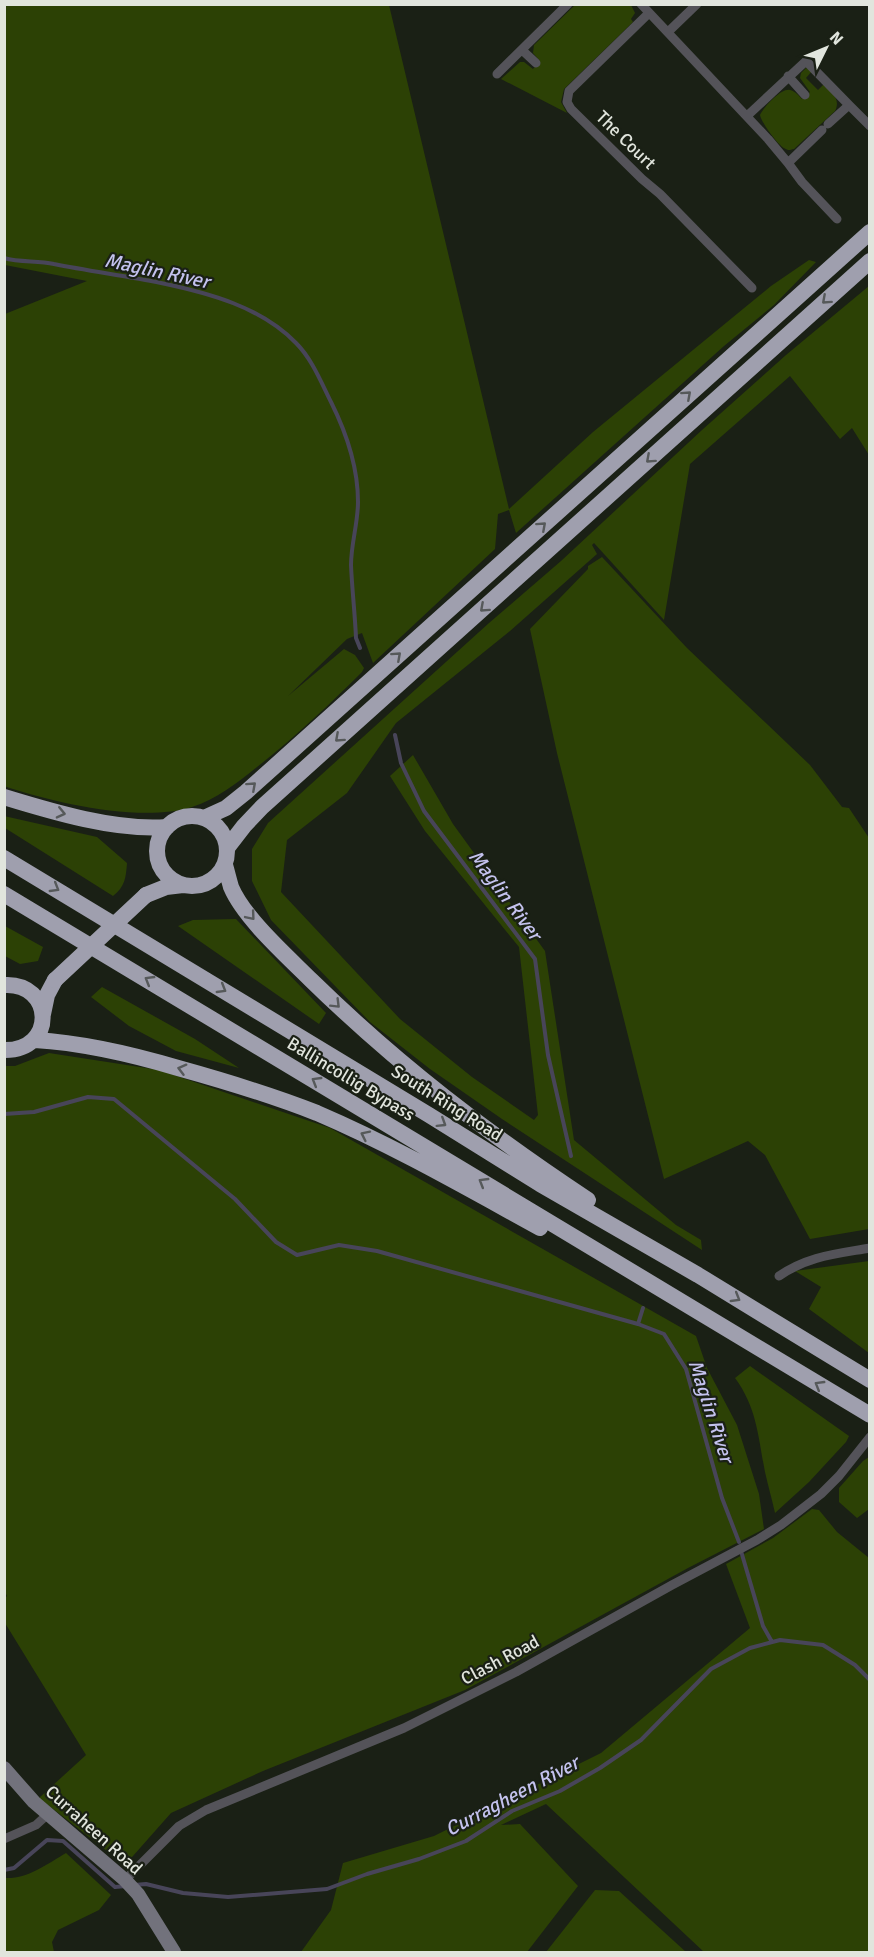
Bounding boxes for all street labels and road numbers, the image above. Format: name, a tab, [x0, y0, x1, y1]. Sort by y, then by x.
street label: The Court	[591, 106, 661, 174]
street label: Ballincollig Bypass	[283, 1032, 419, 1126]
street label: South Ring Road	[387, 1060, 507, 1146]
street label: Clash Road	[457, 1630, 543, 1690]
street label: Curraheen Road	[41, 1781, 147, 1879]

